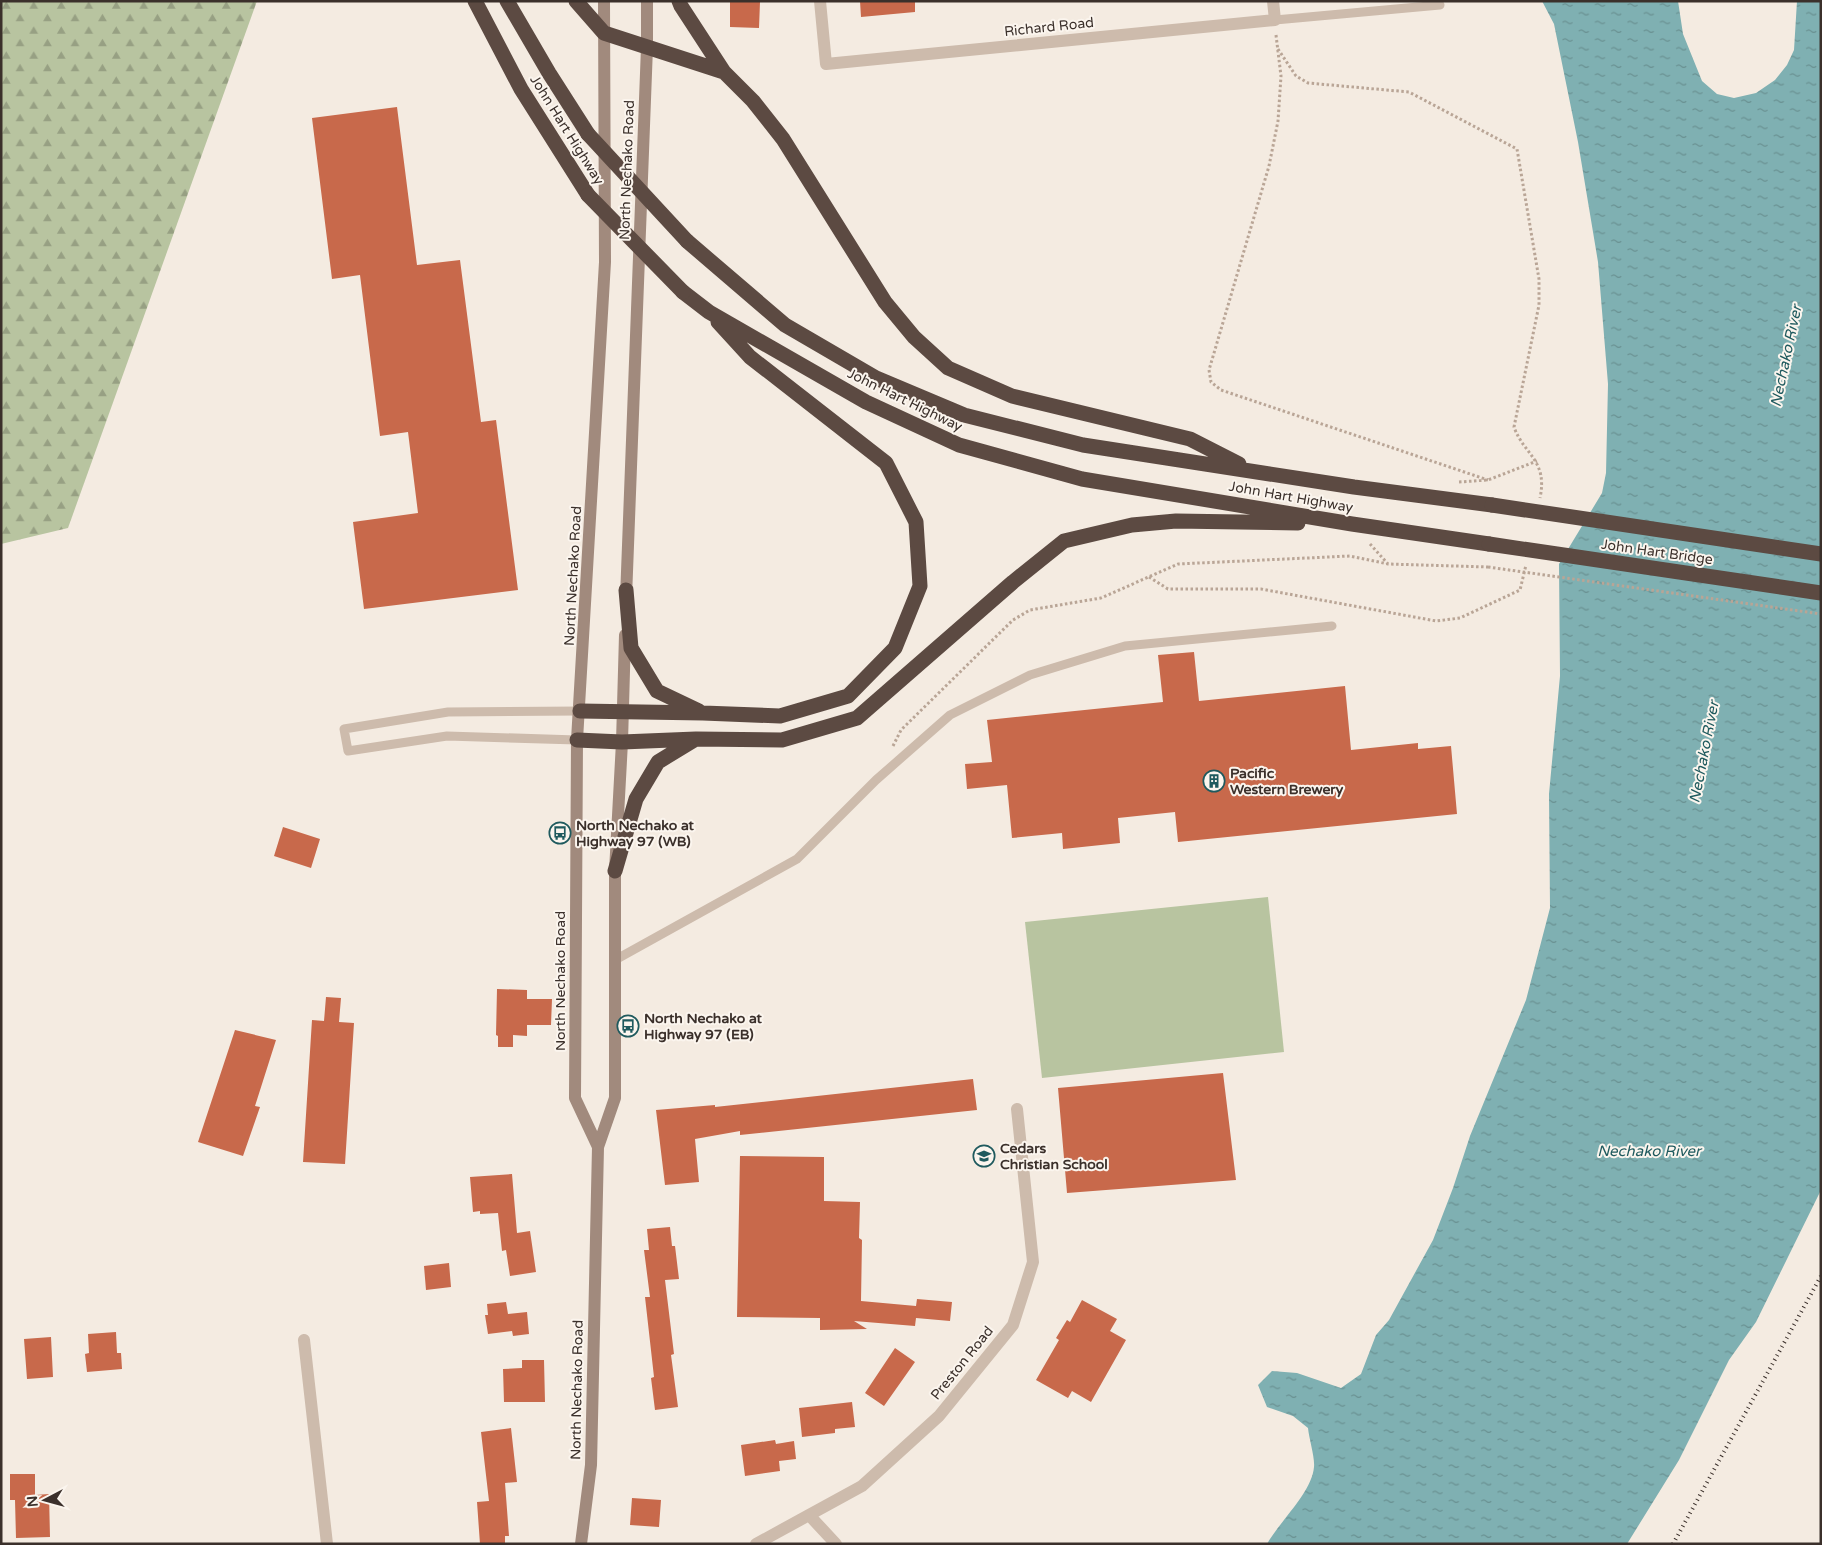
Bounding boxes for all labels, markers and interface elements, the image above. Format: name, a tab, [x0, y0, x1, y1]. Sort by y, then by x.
street label: Richard Road	[1003, 14, 1095, 40]
street label: John Hart Highway	[526, 72, 608, 188]
street label: North Nechako Road	[616, 100, 638, 240]
water label: Nechako River	[1766, 301, 1806, 408]
street label: John Hart Highway	[845, 365, 966, 435]
street label: John Hart Highway	[1228, 478, 1355, 516]
street label: North Nechako Road	[561, 506, 585, 646]
street label: John Hart Bridge	[1600, 536, 1714, 568]
water label: Nechako River	[1685, 697, 1723, 804]
place label: Pacific Western Brewery	[1230, 765, 1344, 798]
building icon: Pacific Western Brewery	[1202, 769, 1226, 793]
place label: North Nechako at Highway 97 (WB)	[576, 817, 695, 850]
bus stop icon: North Nechako at Highway 97 (WB)	[548, 821, 572, 845]
street label: North Nechako Road	[552, 911, 569, 1051]
place label: North Nechako at Highway 97 (EB)	[644, 1010, 763, 1043]
bus stop icon: North Nechako at Highway 97 (EB)	[616, 1014, 640, 1038]
place label: Cedars Christian School	[1000, 1140, 1108, 1173]
water label: Nechako River	[1597, 1142, 1703, 1160]
school or university icon: Cedars Christian School	[972, 1144, 996, 1168]
street label: North Nechako Road	[567, 1320, 587, 1460]
street label: Preston Road	[927, 1323, 997, 1403]
north arrow	[20, 1475, 70, 1525]
text: N	[24, 1495, 42, 1508]

